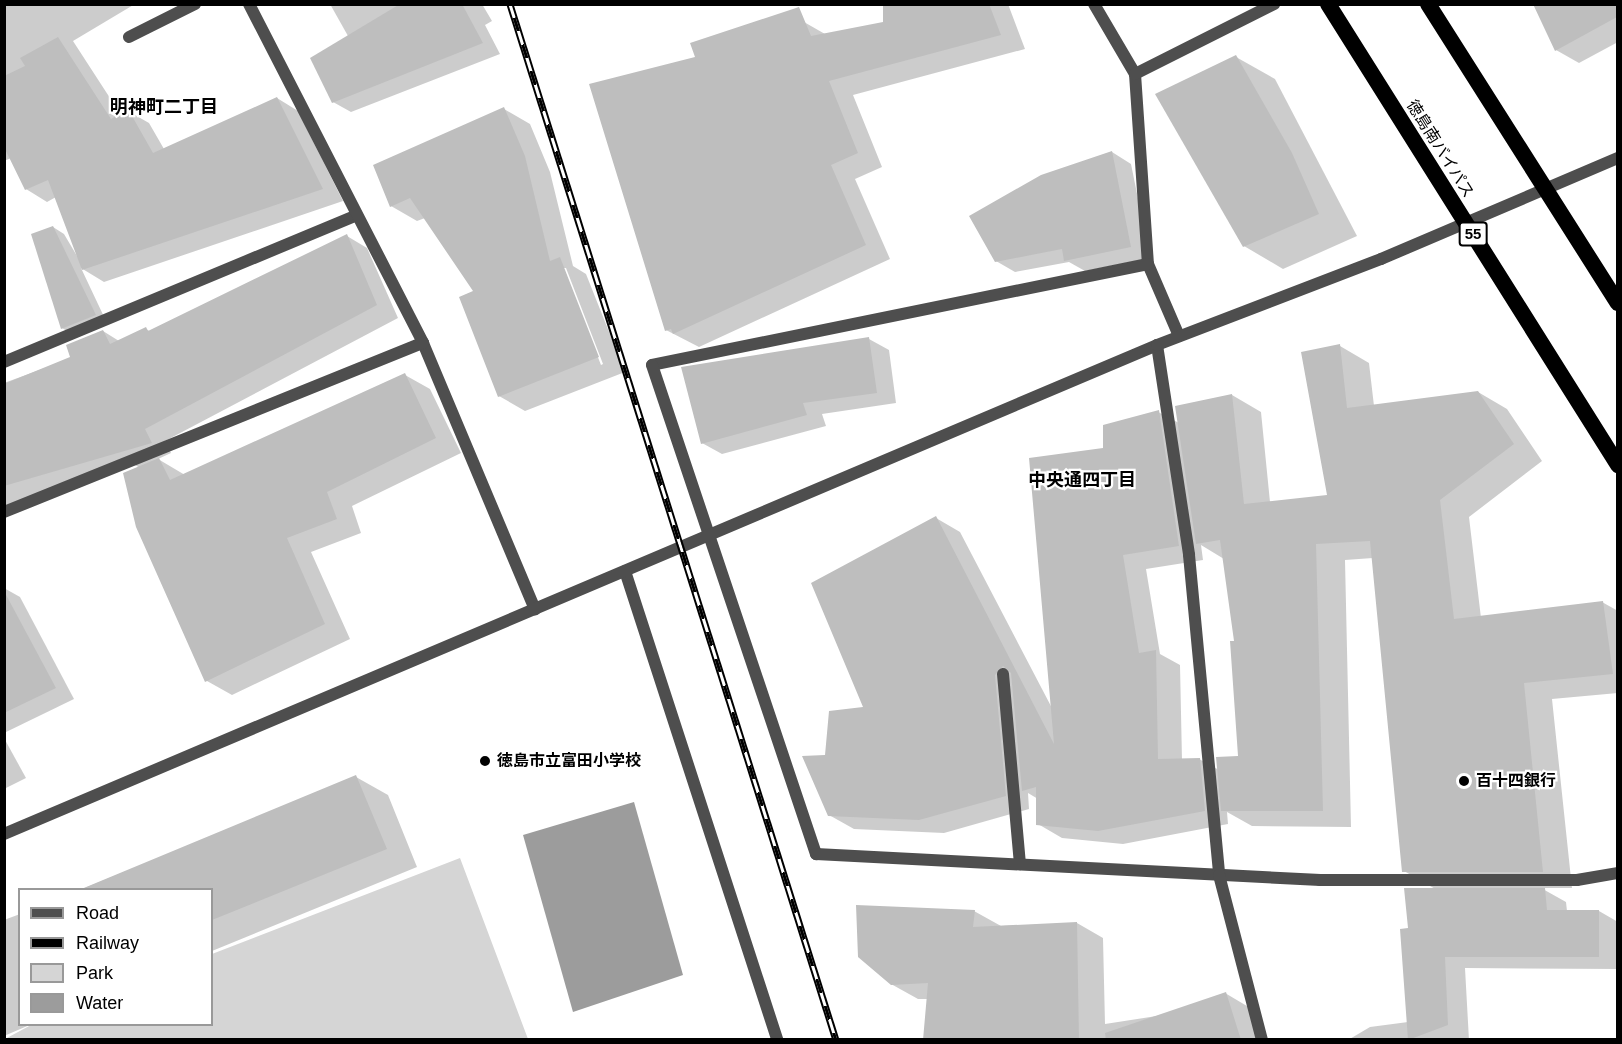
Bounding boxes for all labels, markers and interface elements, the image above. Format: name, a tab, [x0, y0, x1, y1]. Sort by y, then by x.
district label: 明神町二丁目	[110, 96, 218, 118]
street label: 徳島南バイパス	[1402, 96, 1478, 202]
road number: 55	[1458, 222, 1488, 246]
district label: 中央通四丁目	[1028, 469, 1136, 491]
place label: 徳島市立富田小学校	[497, 751, 641, 771]
marker: 徳島市立富田小学校	[478, 754, 492, 768]
place label: 百十四銀行	[1476, 771, 1556, 791]
marker: 百十四銀行	[1457, 774, 1471, 788]
legend	[18, 888, 213, 1026]
text: Road	[76, 903, 119, 923]
text: Railway	[76, 933, 139, 953]
text: Park	[76, 963, 113, 983]
text: Water	[76, 993, 123, 1013]

